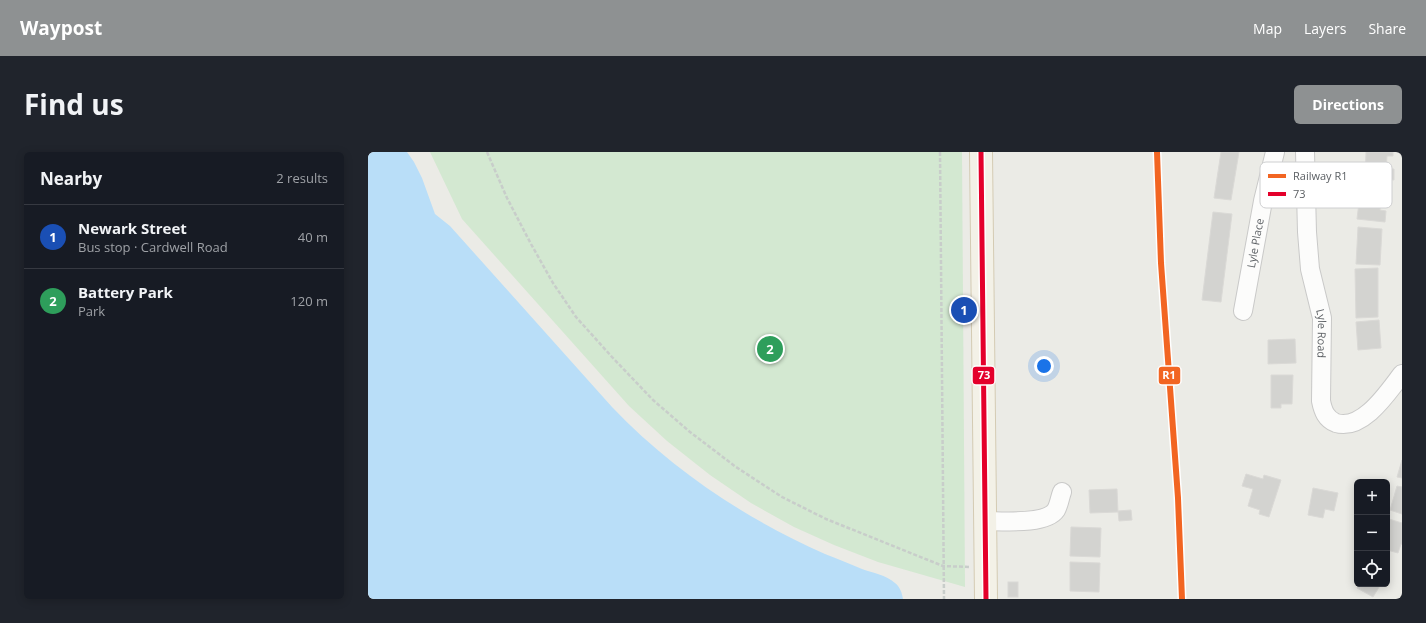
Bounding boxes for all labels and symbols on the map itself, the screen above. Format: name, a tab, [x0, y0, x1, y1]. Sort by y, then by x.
legend	[1260, 162, 1392, 208]
text: Railway R1	[1293, 168, 1348, 183]
text: 73	[1293, 186, 1306, 201]
street label: Lyle Place	[1243, 217, 1267, 269]
pin: 1	[951, 295, 977, 325]
street label: Lyle Road	[1313, 307, 1330, 358]
pin: 2	[757, 334, 783, 364]
your location	[1034, 356, 1054, 376]
line badge: 73	[972, 366, 995, 385]
line badge: R1	[1158, 366, 1181, 385]
text: 73	[978, 367, 990, 382]
text: R1	[1162, 367, 1176, 382]

